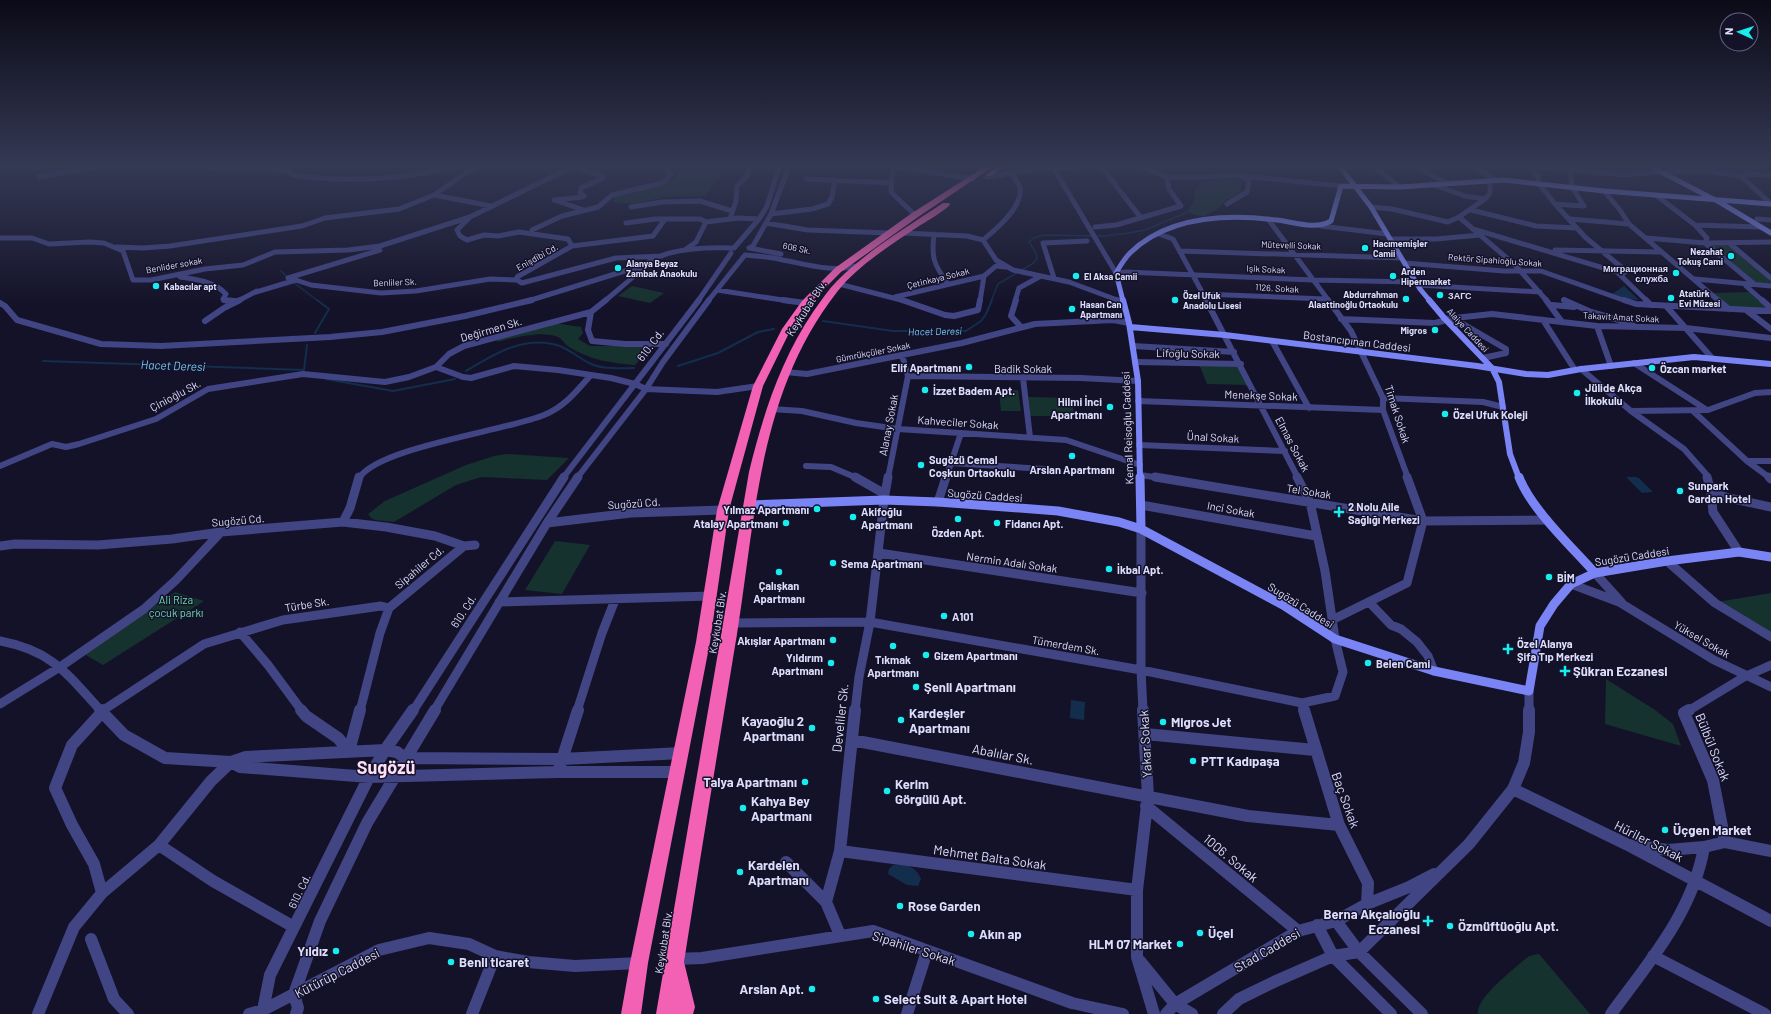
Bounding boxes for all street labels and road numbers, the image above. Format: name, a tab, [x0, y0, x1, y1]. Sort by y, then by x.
street label: Mütevelli Sokak	[1261, 238, 1322, 252]
street label: 606 Sk.	[782, 240, 812, 256]
street label: Enişdibi Cd.	[514, 241, 560, 273]
street label: Rektör Sipahioğlu Sokak	[1448, 251, 1543, 269]
street label: Benlider sokak	[145, 255, 204, 275]
street label: Işik Sokak	[1246, 262, 1286, 276]
street label: Çetinkaya Sokak	[906, 265, 971, 291]
street label: Benliler Sk.	[373, 276, 417, 288]
street label: Keykubat Blv.	[783, 278, 829, 338]
street label: 1126. Sokak	[1255, 281, 1300, 295]
street label: Alaiye Caddesi	[1445, 306, 1491, 354]
street label: Takavit Amat Sokak	[1583, 310, 1660, 325]
street label: Değirmen Sk.	[459, 314, 523, 344]
street label: 610. Cd.	[634, 327, 666, 363]
street label: Bostancıpınarı Caddesi	[1302, 328, 1412, 354]
street label: Gümrükçüler Sokak	[835, 339, 912, 365]
street label: Lifoğlu Sokak	[1156, 346, 1221, 360]
street label: Badik Sokak	[994, 362, 1052, 375]
street label: Kemal Reisoğlu Caddesi	[1119, 371, 1135, 485]
street label: Çinioğlu Sk.	[147, 376, 203, 414]
street label: Timak Sokak	[1382, 383, 1414, 445]
street label: Menekşe Sokak	[1224, 387, 1298, 403]
street label: Alanay Sokak	[876, 393, 900, 457]
street label: Kahveciler Sokak	[917, 413, 999, 431]
street label: Elmas Sokak	[1273, 414, 1313, 474]
street label: Ünal Sokak	[1187, 428, 1240, 445]
street label: Tel Sokak	[1286, 481, 1333, 501]
street label: Sugözü Caddesi	[947, 486, 1023, 504]
street label: Sugözü Cd.	[607, 495, 661, 511]
street label: Inci Sokak	[1206, 498, 1256, 520]
street label: Sugözü Cd.	[211, 511, 265, 529]
street label: Sipahiler Cd.	[392, 543, 446, 591]
street label: Sugözü Caddesi	[1594, 544, 1670, 568]
street label: Nermin Adalı Sokak	[966, 549, 1059, 575]
street label: Sugözü Caddesi	[1266, 580, 1337, 631]
street label: Keykubat Blv.	[706, 589, 728, 655]
street label: 610. Cd.	[448, 592, 478, 630]
street label: Türbe Sk.	[284, 594, 330, 614]
street label: Yüksel Sokak	[1672, 618, 1733, 660]
street label: Tümerdem Sk.	[1031, 633, 1101, 657]
street label: Develiler Sk.	[828, 683, 852, 753]
street label: Yakar Sokak	[1135, 709, 1155, 778]
street label: Bülbül Sokak	[1692, 711, 1734, 784]
street label: Abalılar Sk.	[971, 740, 1035, 768]
street label: Baç Sokak	[1329, 770, 1364, 831]
street label: Hüriler Sokak	[1612, 817, 1686, 865]
street label: 1006. Sokak	[1200, 831, 1262, 886]
street label: Mehmet Balta Sokak	[932, 841, 1048, 873]
street label: 610. Cd.	[285, 872, 313, 910]
street label: Keykubat Blv.	[652, 909, 674, 975]
street label: Stad Caddesi	[1231, 925, 1303, 975]
street label: Sipahiler Sokak	[870, 927, 958, 969]
street label: Kütürüp Caddesi	[292, 945, 382, 1001]

